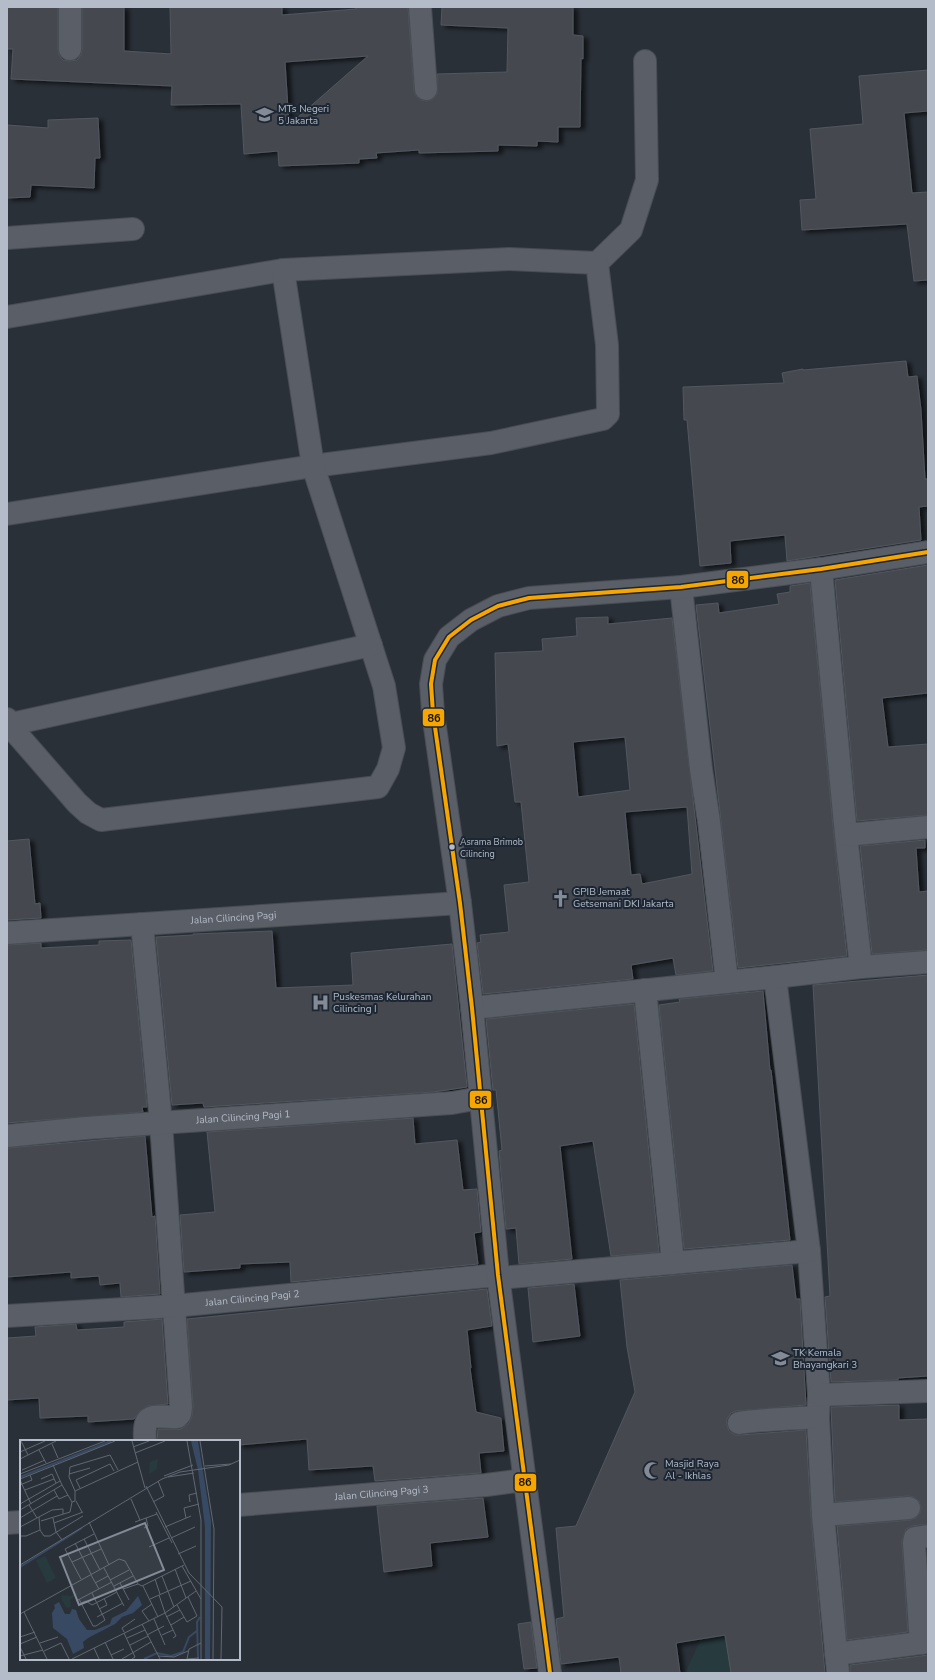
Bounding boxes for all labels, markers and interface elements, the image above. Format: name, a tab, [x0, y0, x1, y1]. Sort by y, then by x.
place label: MTs Negeri 5 Jakarta	[278, 102, 329, 128]
school or university icon: MTs Negeri 5 Jakarta	[255, 105, 275, 125]
line badge: 86	[726, 570, 749, 589]
text: 86	[731, 573, 745, 588]
line badge: 86	[422, 708, 445, 727]
text: 86	[427, 711, 441, 726]
place label: Asrama Brimob Cilincing	[460, 836, 523, 860]
marker: Asrama Brimob Cilincing	[447, 842, 457, 852]
place label: GPIB Jemaat Getsemani DKI Jakarta	[573, 885, 674, 911]
church icon: GPIB Jemaat Getsemani DKI Jakarta	[550, 888, 570, 908]
street label: Jalan Cilincing Pagi	[189, 908, 277, 928]
place label: Puskesmas Kelurahan Cilincing I	[333, 990, 431, 1016]
hospital icon: Puskesmas Kelurahan Cilincing I	[310, 993, 330, 1013]
line badge: 86	[469, 1090, 492, 1109]
text: 86	[474, 1093, 488, 1108]
street label: Jalan Cilincing Pagi 1	[195, 1107, 291, 1128]
street label: Jalan Cilincing Pagi 2	[204, 1287, 300, 1310]
place label: TK Kemala Bhayangkari 3	[793, 1346, 857, 1372]
school or university icon: TK Kemala Bhayangkari 3	[770, 1349, 790, 1369]
inset map	[20, 1440, 240, 1660]
place label: Masjid Raya Al - Ikhlas	[665, 1457, 719, 1483]
mosque icon: Masjid Raya Al - Ikhlas	[642, 1460, 662, 1480]
line badge: 86	[514, 1473, 537, 1492]
text: 86	[518, 1475, 532, 1490]
street label: Jalan Cilincing Pagi 3	[333, 1483, 429, 1504]

